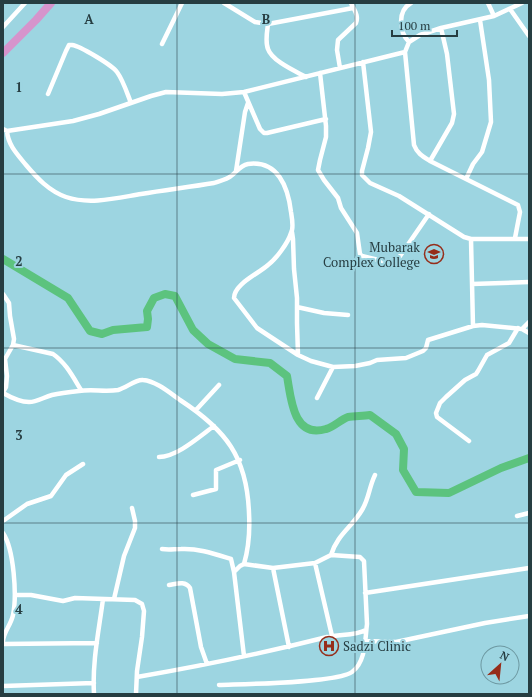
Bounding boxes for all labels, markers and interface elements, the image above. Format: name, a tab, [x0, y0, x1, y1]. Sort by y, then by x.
text: A	[84, 10, 94, 28]
text: B	[262, 10, 270, 28]
scale bar	[392, 12, 457, 38]
text: 100 m	[398, 18, 431, 33]
text: 1	[15, 78, 23, 96]
place label: Mubarak Complex College	[323, 238, 420, 271]
school or university icon: Mubarak Complex College	[423, 243, 445, 265]
text: 2	[15, 252, 23, 270]
text: 3	[15, 426, 23, 444]
text: 4	[15, 600, 23, 618]
hospital icon: Sadzi Clinic	[318, 635, 340, 657]
place label: Sadzi Clinic	[343, 637, 411, 655]
north arrow	[480, 645, 520, 685]
text: N	[498, 648, 512, 665]

